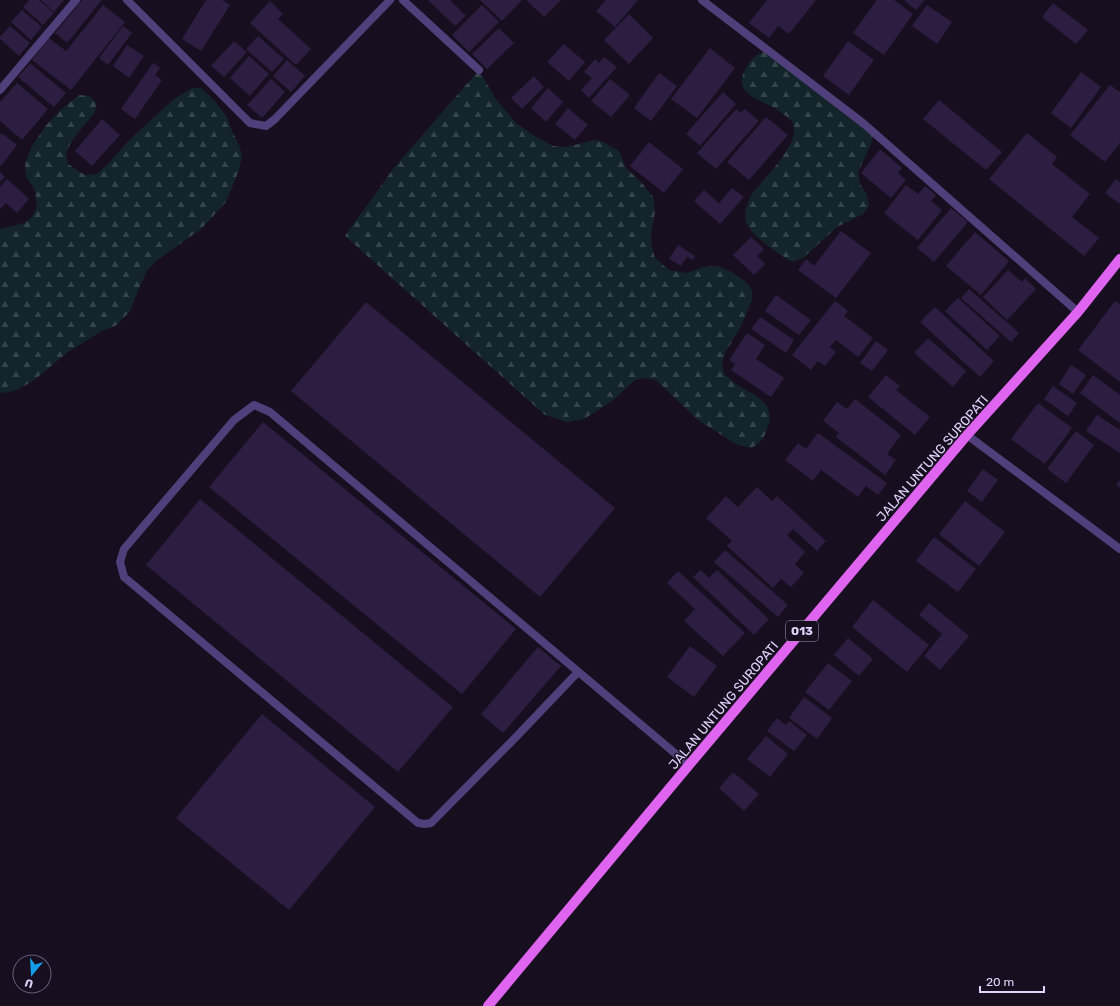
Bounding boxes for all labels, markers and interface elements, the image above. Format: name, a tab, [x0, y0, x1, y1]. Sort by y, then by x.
street label: JALAN UNTUNG SUROPATI	[874, 392, 991, 524]
road number: 013	[786, 621, 818, 641]
street label: JALAN UNTUNG SUROPATI	[666, 638, 781, 772]
north arrow	[12, 954, 52, 994]
scale bar	[980, 968, 1044, 994]
text: 20 m	[986, 975, 1014, 989]
text: U	[23, 976, 35, 990]

